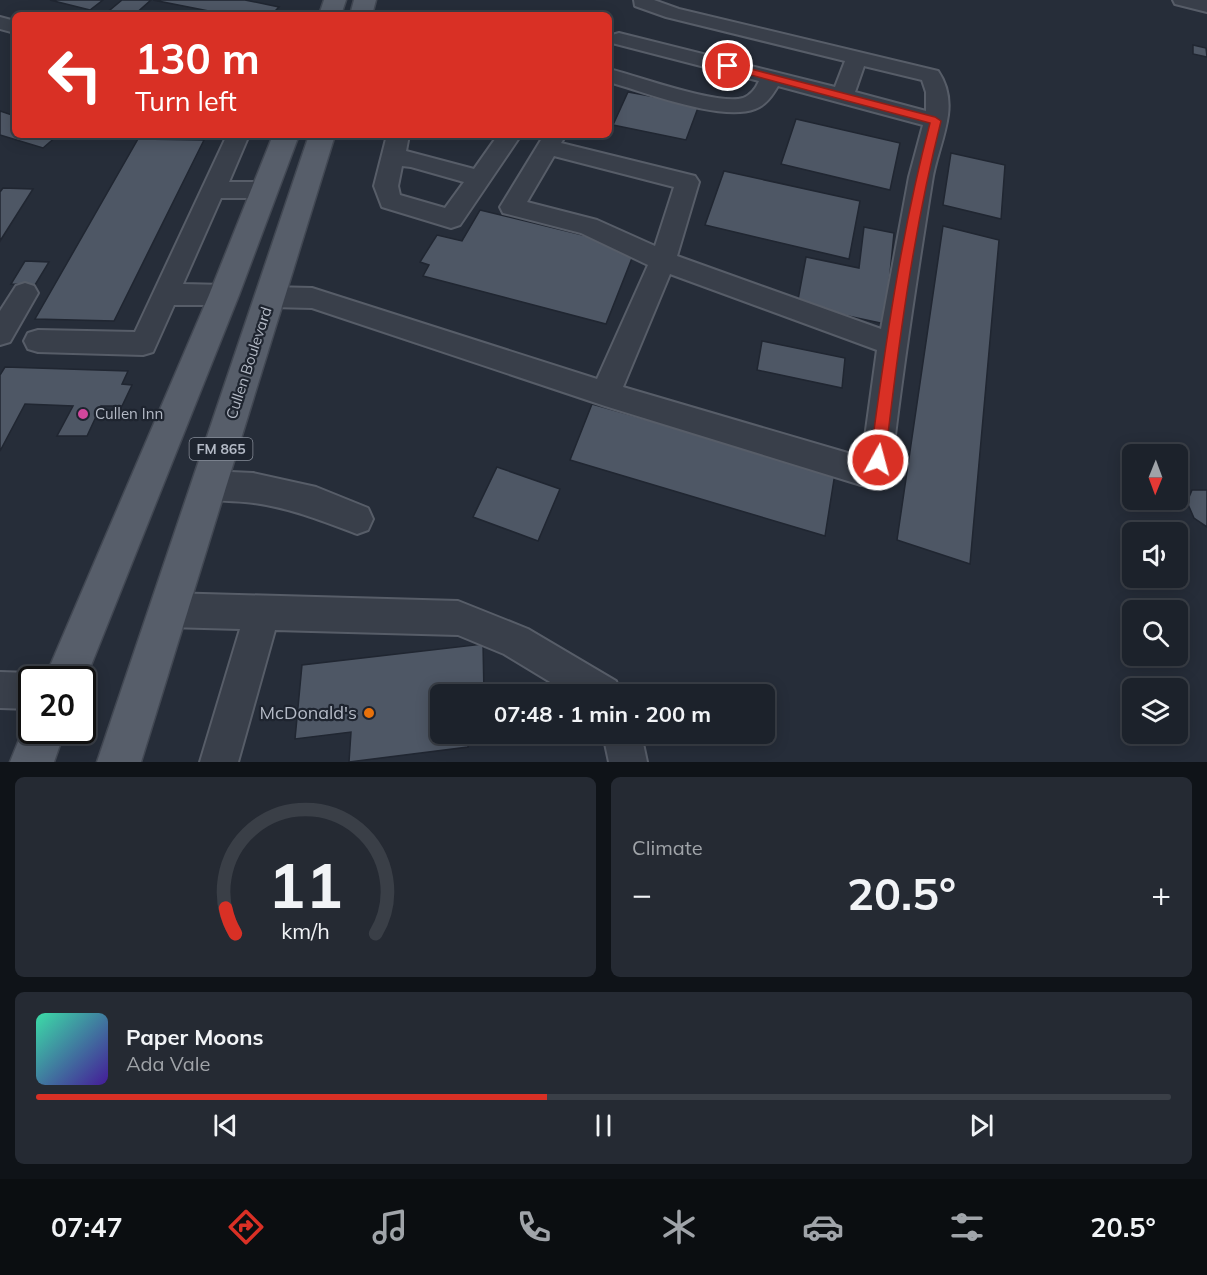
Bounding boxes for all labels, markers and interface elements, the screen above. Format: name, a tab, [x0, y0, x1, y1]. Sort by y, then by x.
text: 130 m	[135, 32, 260, 85]
icon: left	[36, 36, 114, 114]
pin	[702, 40, 753, 91]
icon: arrive	[711, 49, 744, 82]
text: Turn left	[135, 84, 237, 118]
street label: Cullen Boulevard	[221, 304, 276, 421]
place label: Cullen Inn	[95, 404, 163, 423]
marker: Cullen Inn	[76, 407, 90, 421]
position arrow	[846, 428, 910, 492]
road number: FM 865	[190, 438, 252, 460]
north arrow	[1122, 444, 1188, 510]
map controls	[1122, 444, 1188, 744]
button: sound	[1122, 522, 1188, 588]
button: search	[1122, 600, 1188, 666]
speed limit sign: 20	[18, 666, 96, 744]
button: layers	[1122, 678, 1188, 744]
text: 07:48 · 1 min · 200 m	[494, 700, 711, 728]
place label: McDonald's	[260, 701, 357, 724]
marker: McDonald's	[362, 706, 376, 720]
text: Climate	[632, 835, 703, 860]
text: 11	[268, 845, 343, 924]
text: 20.5°	[847, 865, 956, 921]
text: −	[632, 873, 652, 914]
text: +	[1151, 873, 1171, 914]
text: km/h	[281, 917, 330, 944]
text: Paper Moons	[126, 1023, 264, 1051]
text: Ada Vale	[126, 1051, 210, 1076]
icon: previous	[209, 1109, 242, 1142]
icon: pause	[587, 1109, 620, 1142]
icon: next	[965, 1109, 998, 1142]
icon: directions	[225, 1206, 267, 1248]
icon: music	[369, 1206, 411, 1248]
icon: phone	[513, 1206, 555, 1248]
icon: climate	[658, 1206, 700, 1248]
icon: car	[802, 1206, 844, 1248]
icon: filters	[946, 1206, 988, 1248]
text: 07:47	[51, 1210, 123, 1244]
text: 20.5°	[1090, 1210, 1156, 1244]

